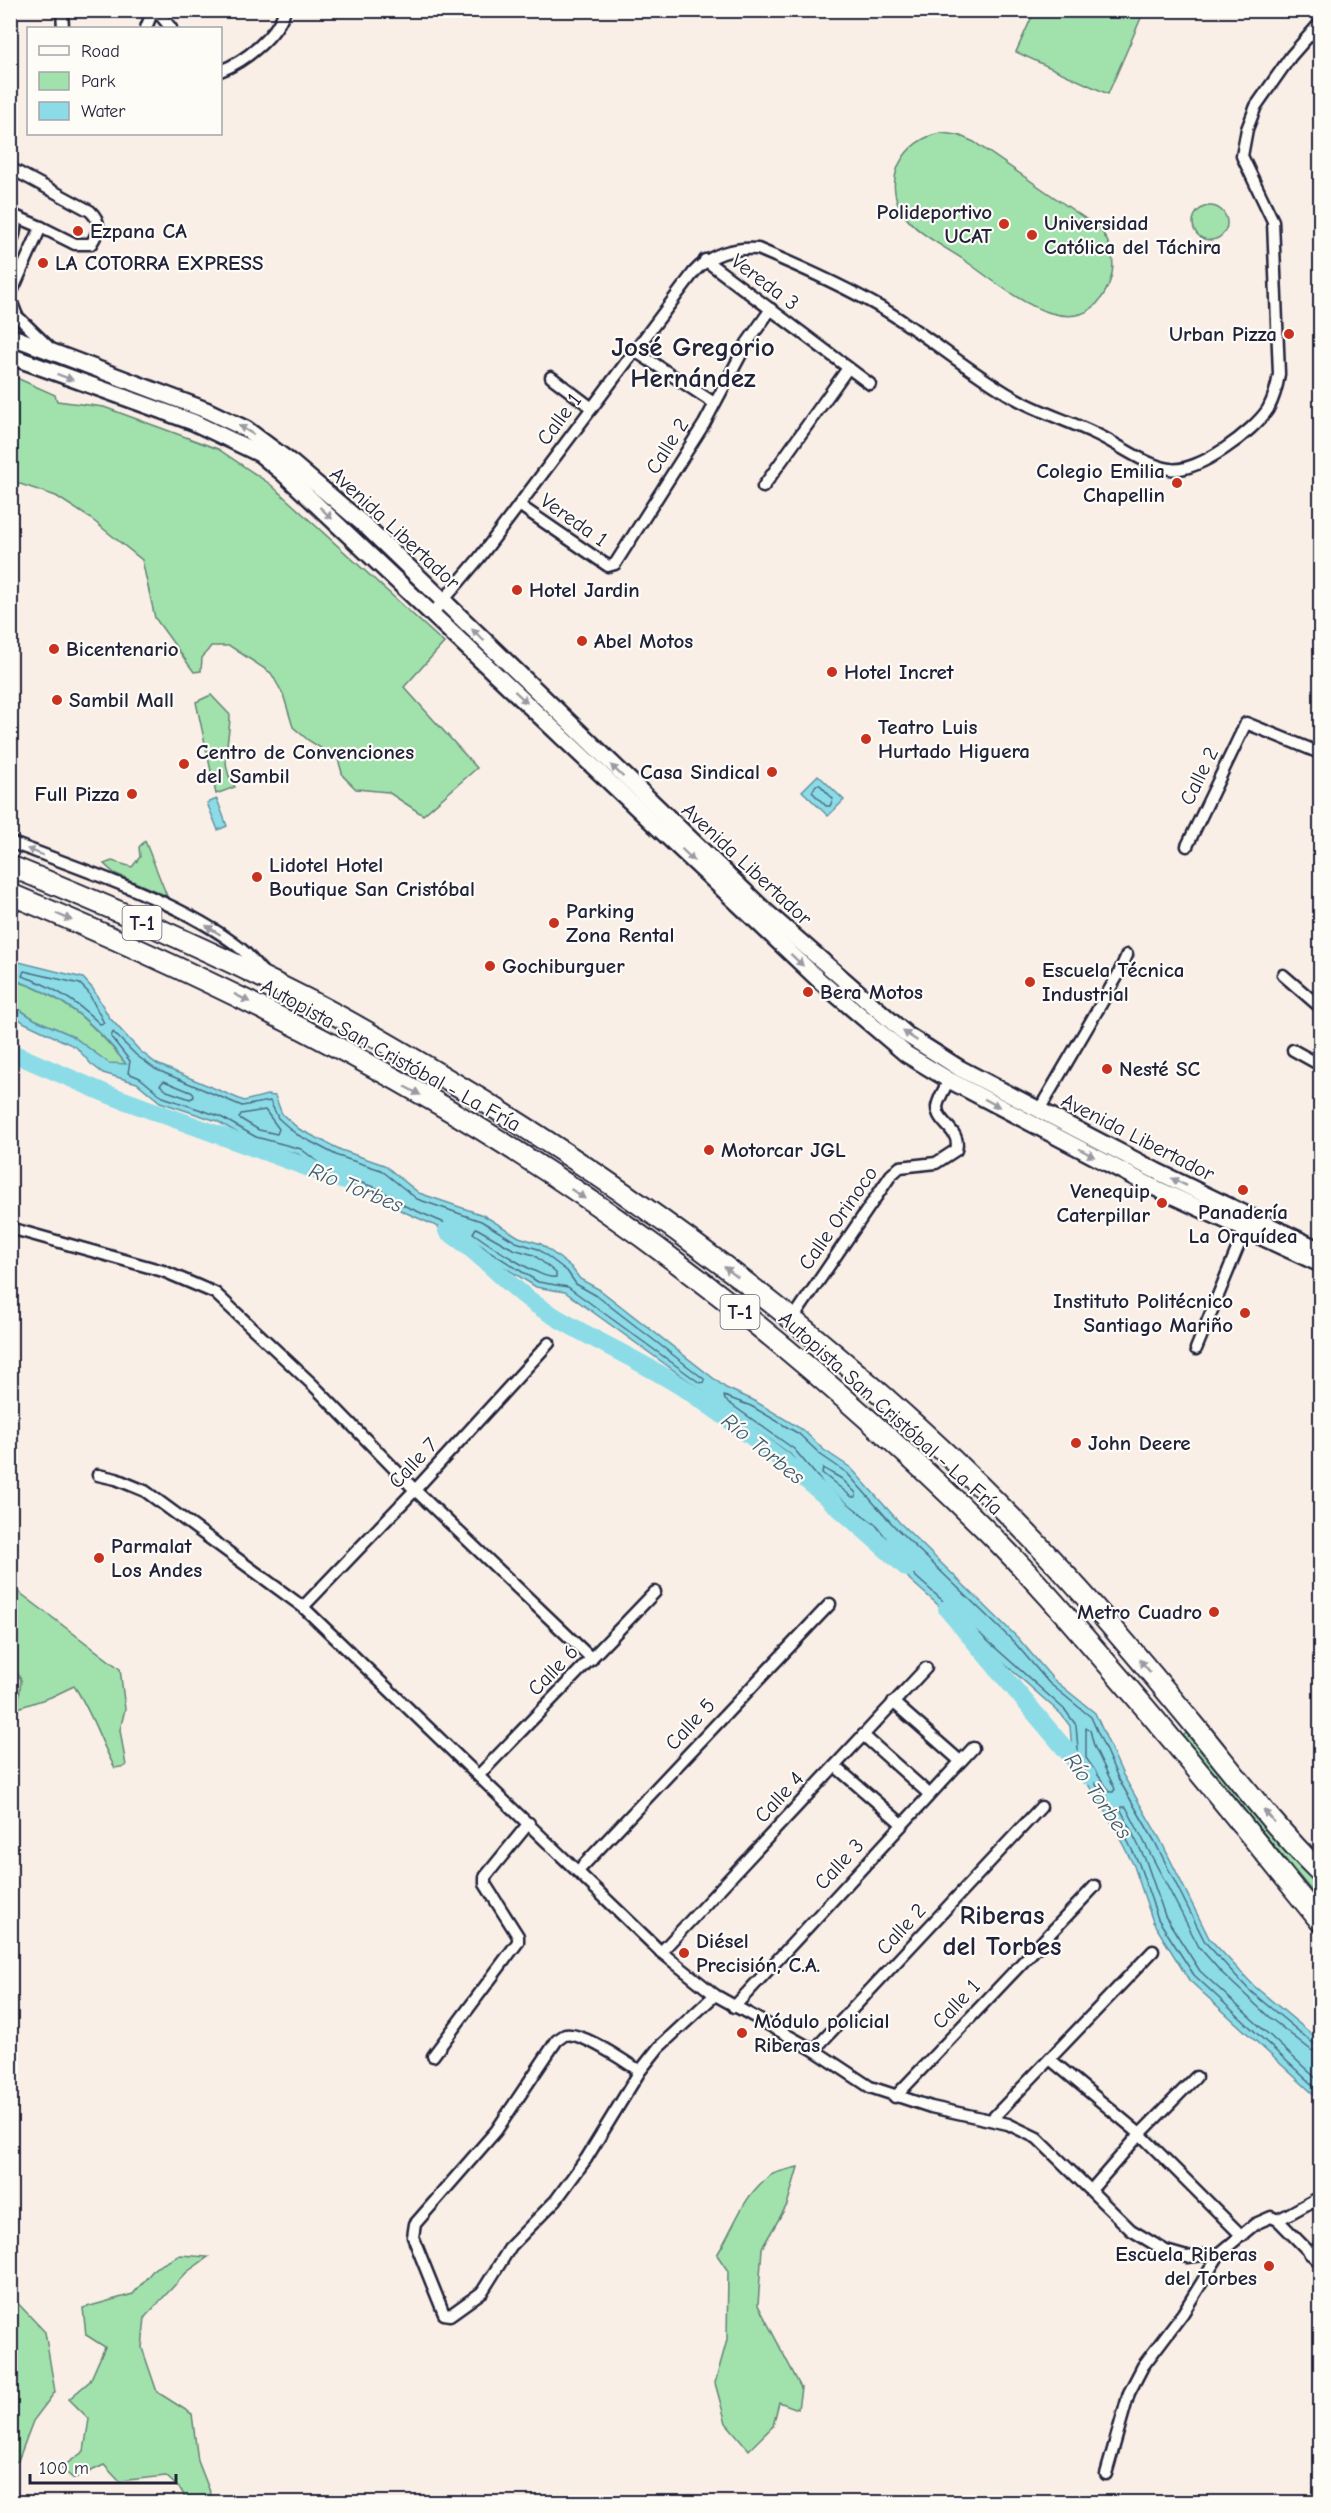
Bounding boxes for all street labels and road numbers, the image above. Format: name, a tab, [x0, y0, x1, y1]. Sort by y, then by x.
street label: Vereda 3	[726, 249, 804, 315]
street label: Calle 1	[532, 388, 586, 450]
street label: Calle 2	[641, 414, 693, 478]
street label: Avenida Libertador	[325, 462, 465, 595]
street label: Vereda 1	[536, 488, 612, 552]
street label: Calle 2	[1175, 743, 1223, 809]
street label: Avenida Libertador	[677, 798, 817, 931]
road number: T-1	[122, 906, 162, 940]
street label: Autopista San Cristóbal - La Fría	[257, 974, 525, 1136]
street label: Avenida Libertador	[1057, 1088, 1219, 1186]
street label: Calle Orinoco	[793, 1162, 883, 1274]
road number: T-1	[720, 1295, 760, 1329]
street label: Autopista San Cristóbal - La Fría	[774, 1306, 1008, 1520]
street label: Calle 7	[384, 1433, 442, 1493]
street label: Calle 6	[523, 1639, 583, 1701]
street label: Calle 5	[660, 1693, 720, 1755]
street label: Calle 4	[750, 1767, 808, 1827]
street label: Calle 3	[809, 1833, 869, 1895]
street label: Calle 2	[871, 1898, 931, 1960]
street label: Calle 1	[927, 1974, 985, 2034]

